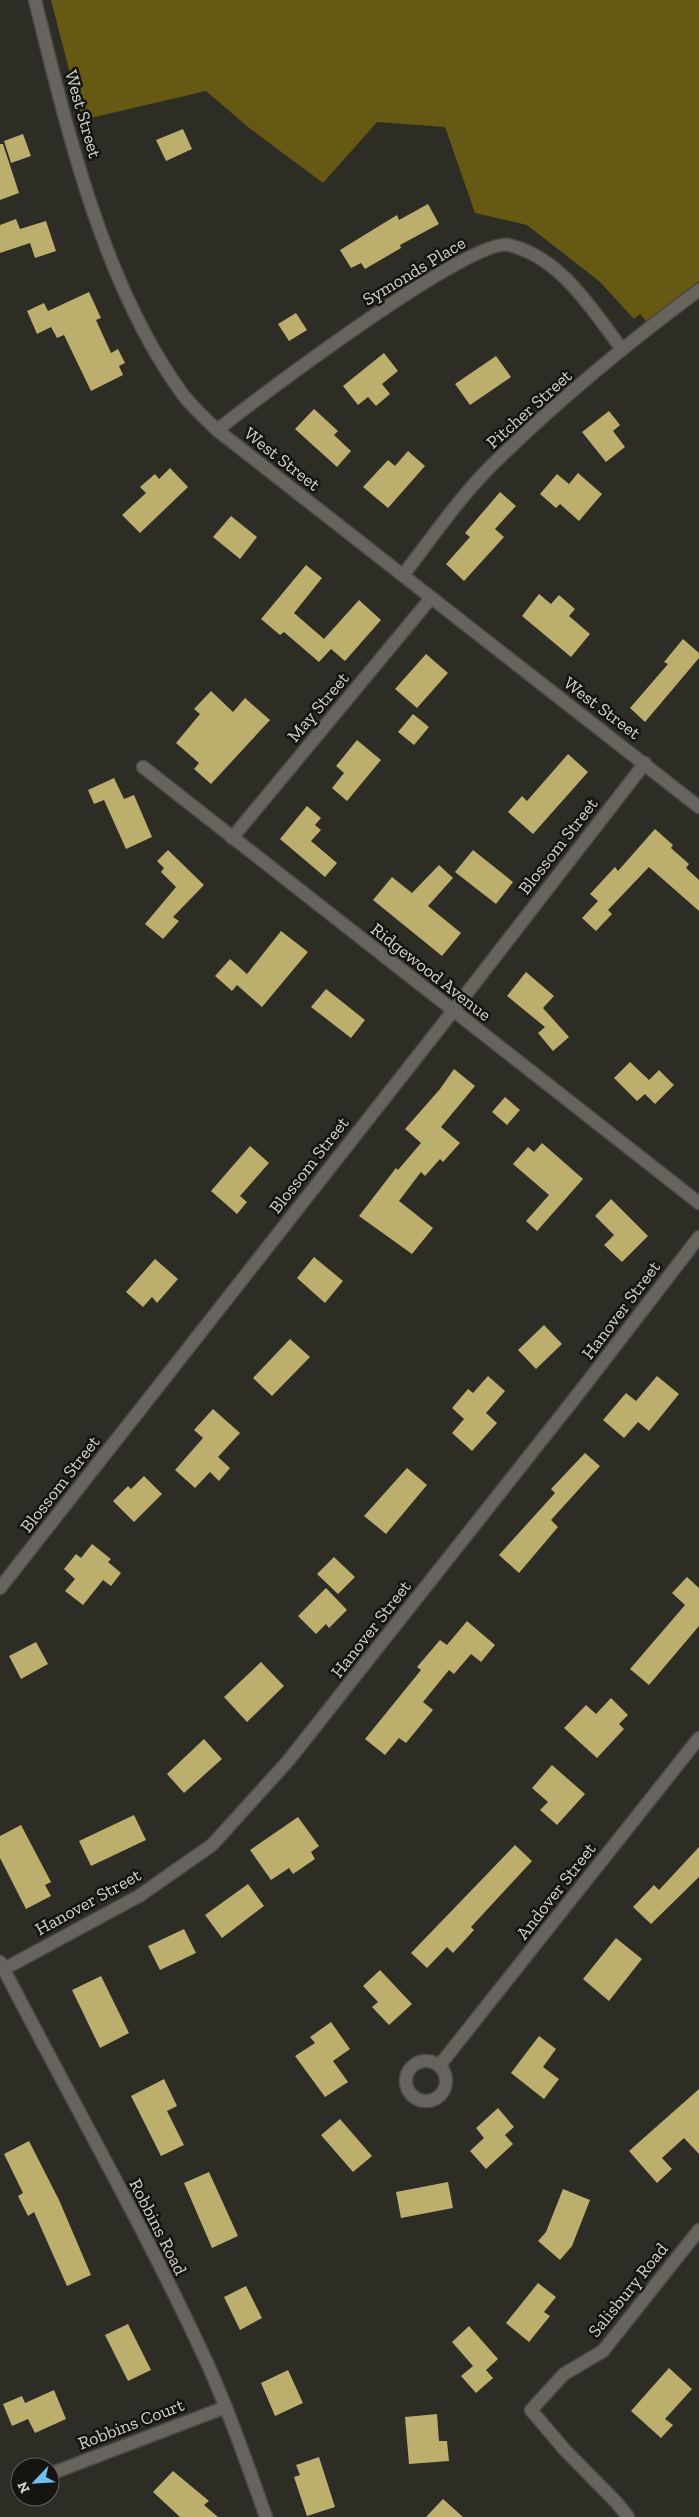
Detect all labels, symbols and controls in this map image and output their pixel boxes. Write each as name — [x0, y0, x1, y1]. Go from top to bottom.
street label: West Street — [60, 67, 106, 161]
street label: Symonds Place — [359, 232, 469, 310]
street label: Pitcher Street — [482, 365, 577, 453]
street label: West Street — [240, 422, 325, 496]
street label: May Street — [282, 667, 354, 746]
street label: West Street — [559, 672, 645, 744]
street label: Blossom Street — [513, 793, 603, 899]
street label: Ridgewood Avenue — [366, 918, 496, 1026]
street label: Blossom Street — [264, 1112, 354, 1218]
street label: Hanover Street — [577, 1256, 665, 1364]
street label: Blossom Street — [15, 1431, 105, 1537]
street label: Hanover Street — [326, 1576, 416, 1682]
street label: Andover Street — [511, 1838, 601, 1944]
street label: Hanover Street — [31, 1864, 145, 1940]
street label: Robbins Road — [124, 2175, 192, 2279]
street label: Salisbury Road — [583, 2238, 673, 2342]
street label: Robbins Court — [75, 2394, 187, 2454]
north arrow — [10, 2457, 60, 2507]
text: N — [14, 2479, 34, 2496]

